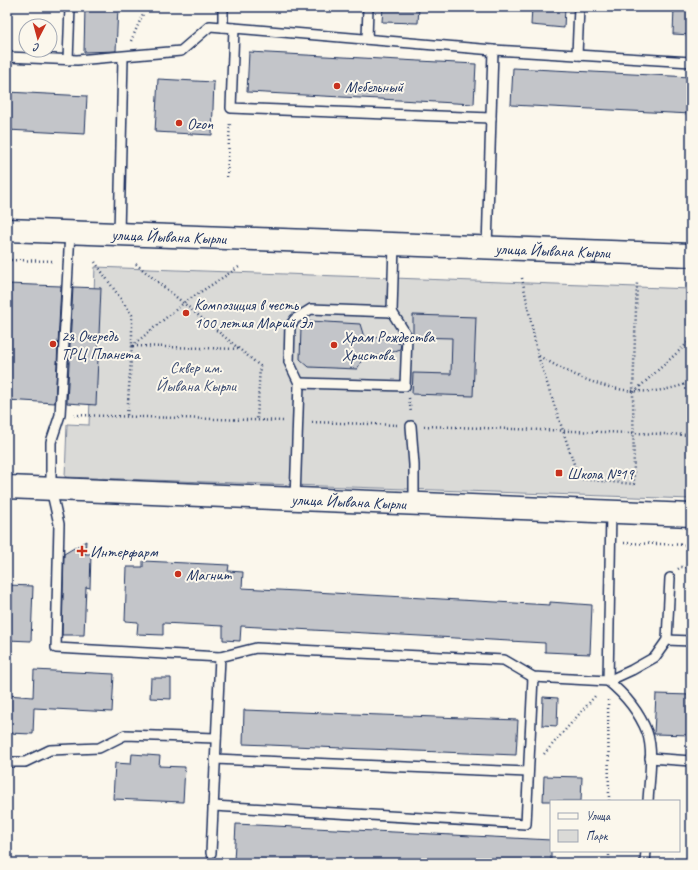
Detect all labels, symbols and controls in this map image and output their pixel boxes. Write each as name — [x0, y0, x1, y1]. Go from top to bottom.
north arrow — [18, 18, 58, 58]
text: С — [32, 41, 40, 55]
place label: Мебельный — [345, 77, 405, 97]
marker: Мебельный — [332, 81, 342, 91]
place label: Ozon — [187, 114, 214, 134]
marker: Ozon — [174, 118, 184, 128]
street label: улица Йывана Кырли — [110, 225, 228, 249]
street label: улица Йывана Кырли — [494, 239, 611, 263]
place label: Композиция в честь 100 летия Марий Эл — [194, 295, 314, 333]
marker: Композиция в честь 100 летия Марий Эл — [181, 308, 191, 318]
place label: 2я Очередь ТРЦ Планета — [61, 326, 141, 364]
place label: Храм Рождества Христова — [342, 327, 435, 365]
marker: 2я Очередь ТРЦ Планета — [48, 339, 58, 349]
marker: Храм Рождества Христова — [329, 340, 339, 350]
park label: Сквер им. Йывана Кырли — [156, 358, 237, 396]
place label: Школа №19 — [567, 464, 636, 484]
marker: Школа №19 — [554, 468, 564, 478]
street label: улица Йывана Кырли — [290, 490, 407, 514]
place label: Интерфарм — [90, 542, 159, 562]
marker: Интерфарм — [77, 546, 87, 556]
place label: Магнит — [186, 565, 233, 585]
marker: Магнит — [173, 569, 183, 579]
legend — [550, 800, 680, 852]
text: Улица — [586, 808, 611, 824]
text: Парк — [586, 828, 609, 844]

